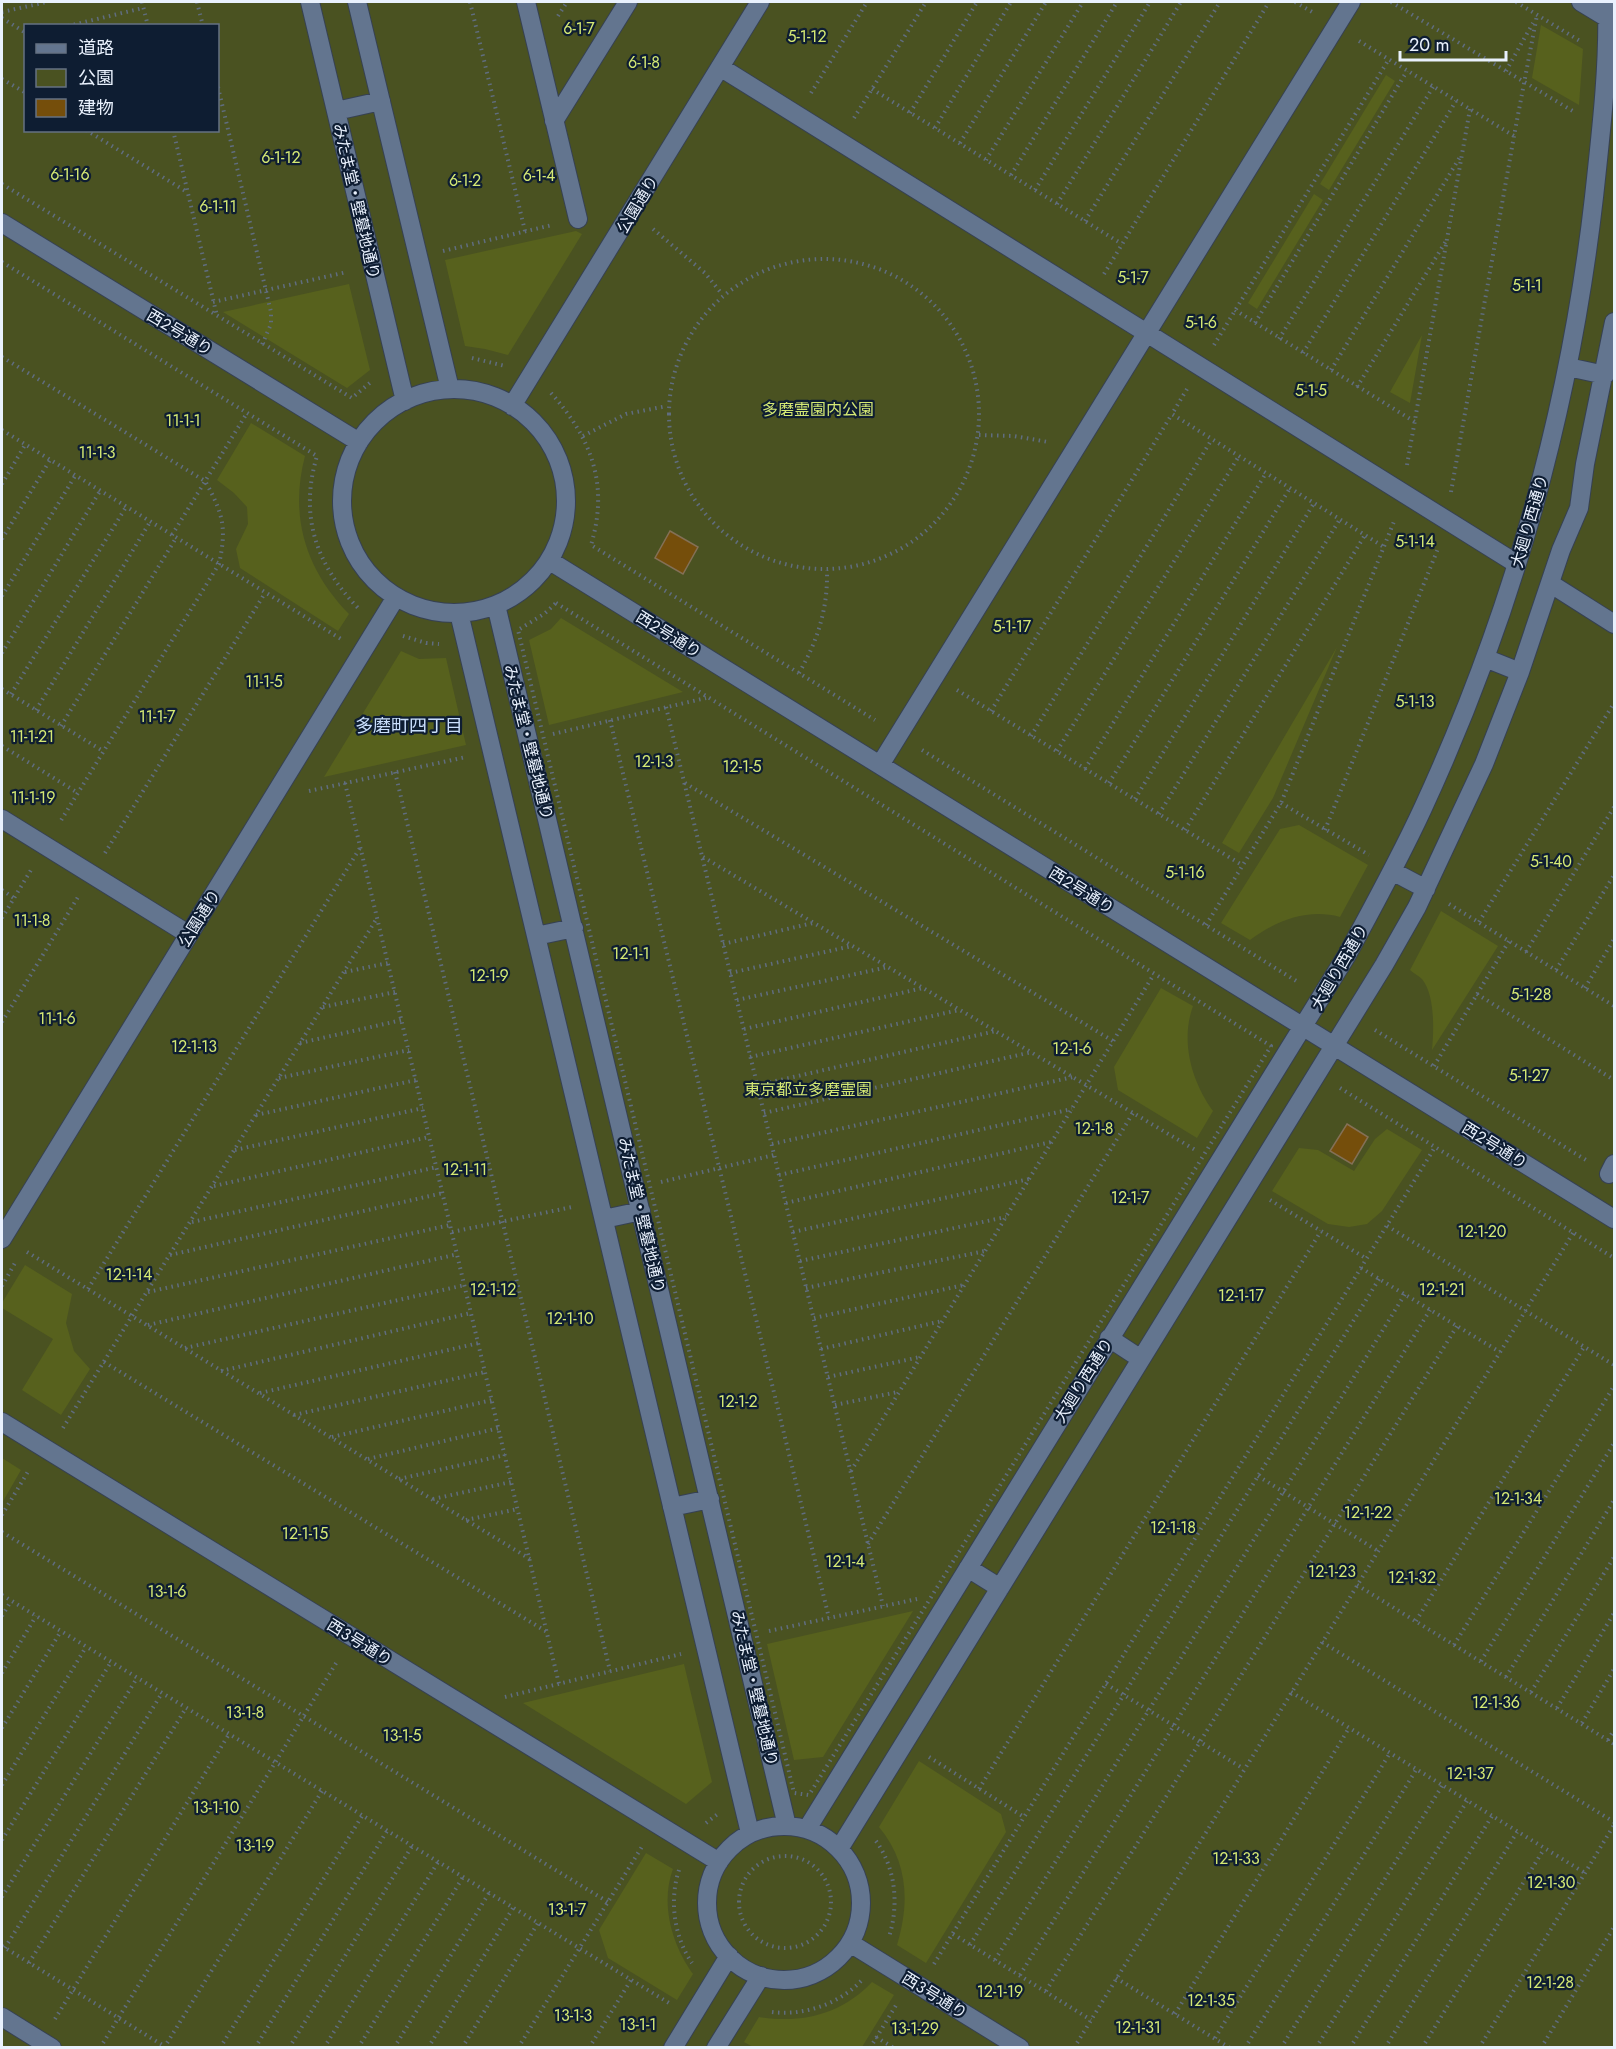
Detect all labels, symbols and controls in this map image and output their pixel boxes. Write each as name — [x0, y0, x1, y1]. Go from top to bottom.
park label: 6-1-7 — [563, 17, 595, 40]
legend — [24, 24, 219, 132]
scale bar — [1400, 24, 1506, 62]
park label: 5-1-12 — [787, 25, 827, 48]
text: 20 m — [1409, 32, 1449, 58]
text: 道路 — [78, 35, 114, 61]
park label: 6-1-8 — [628, 51, 660, 74]
text: 公園 — [78, 65, 114, 91]
text: 建物 — [78, 95, 114, 121]
street label: みたま堂・壁墓地通り — [327, 121, 386, 281]
park label: 6-1-12 — [261, 146, 301, 169]
park label: 6-1-16 — [50, 163, 90, 186]
park label: 6-1-4 — [523, 164, 555, 187]
park label: 6-1-2 — [449, 169, 481, 192]
street label: 公園通り — [611, 171, 664, 238]
park label: 6-1-11 — [199, 195, 237, 218]
park label: 5-1-7 — [1117, 266, 1149, 289]
park label: 5-1-1 — [1512, 274, 1542, 297]
street label: 西２号通り — [142, 304, 217, 361]
park label: 5-1-6 — [1185, 311, 1217, 334]
park label: 5-1-5 — [1295, 379, 1327, 402]
park label: 多磨霊園内公園 — [762, 398, 874, 421]
park label: 11-1-1 — [165, 409, 201, 432]
park label: 11-1-3 — [78, 441, 116, 464]
street label: 大廻り西通り — [1505, 472, 1554, 570]
park label: 5-1-14 — [1395, 530, 1435, 553]
street label: 西２号通り — [632, 605, 706, 664]
park label: 5-1-17 — [993, 615, 1032, 638]
street label: みたま堂・壁墓地通り — [498, 662, 559, 822]
park label: 11-1-5 — [245, 670, 283, 693]
park label: 5-1-13 — [1396, 690, 1435, 713]
park label: 11-1-7 — [139, 705, 176, 728]
district label: 多磨町四丁目 — [355, 713, 463, 739]
park label: 11-1-21 — [10, 725, 54, 748]
park label: 12-1-3 — [635, 750, 674, 773]
park label: 12-1-5 — [722, 755, 762, 778]
park label: 11-1-19 — [11, 786, 55, 809]
park label: 5-1-40 — [1530, 850, 1572, 873]
street label: 西２号通り — [1045, 861, 1119, 920]
park label: 5-1-16 — [1165, 861, 1205, 884]
street label: 公園通り — [173, 885, 226, 952]
park label: 11-1-8 — [13, 909, 51, 932]
street label: 大廻り西通り — [1305, 920, 1373, 1015]
park label: 12-1-1 — [612, 942, 650, 965]
park label: 12-1-9 — [469, 964, 509, 987]
park label: 5-1-28 — [1511, 983, 1551, 1006]
park label: 11-1-6 — [38, 1007, 76, 1030]
park label: 12-1-13 — [171, 1035, 217, 1058]
park label: 12-1-6 — [1052, 1037, 1092, 1060]
park label: 5-1-27 — [1509, 1064, 1550, 1087]
park label: 東京都立多磨霊園 — [744, 1078, 872, 1101]
street label: 西２号通り — [1458, 1116, 1532, 1175]
park label: 12-1-8 — [1075, 1117, 1113, 1140]
street label: みたま堂・壁墓地通り — [612, 1135, 671, 1295]
park label: 12-1-11 — [443, 1158, 487, 1181]
park label: 12-1-7 — [1111, 1186, 1150, 1209]
park label: 12-1-20 — [1458, 1220, 1506, 1243]
park label: 12-1-14 — [106, 1263, 152, 1286]
park label: 12-1-12 — [470, 1278, 516, 1301]
park label: 12-1-21 — [1419, 1278, 1465, 1301]
park label: 12-1-17 — [1218, 1284, 1265, 1307]
park label: 12-1-10 — [546, 1307, 594, 1330]
street label: 大廻り西通り — [1048, 1333, 1119, 1427]
park label: 12-1-2 — [718, 1390, 758, 1413]
park label: 12-1-34 — [1494, 1487, 1542, 1510]
park label: 12-1-22 — [1344, 1501, 1392, 1524]
park label: 12-1-18 — [1150, 1516, 1196, 1539]
park label: 12-1-15 — [282, 1522, 328, 1545]
park label: 12-1-4 — [825, 1550, 865, 1573]
park label: 12-1-23 — [1308, 1560, 1356, 1583]
park label: 12-1-32 — [1388, 1566, 1436, 1589]
park label: 13-1-6 — [147, 1580, 187, 1603]
street label: みたま堂・壁墓地通り — [725, 1608, 784, 1768]
street label: 西３号通り — [323, 1613, 397, 1672]
park label: 12-1-36 — [1472, 1691, 1520, 1714]
park label: 13-1-8 — [226, 1701, 264, 1724]
park label: 13-1-5 — [383, 1724, 421, 1747]
park label: 12-1-37 — [1446, 1762, 1494, 1785]
park label: 13-1-10 — [193, 1796, 239, 1819]
park label: 13-1-9 — [235, 1834, 275, 1857]
park label: 12-1-33 — [1212, 1847, 1260, 1870]
park label: 12-1-30 — [1527, 1871, 1575, 1894]
park label: 13-1-7 — [548, 1898, 587, 1921]
street label: 西３号通り — [898, 1966, 972, 2025]
park label: 12-1-28 — [1526, 1971, 1574, 1994]
park label: 12-1-19 — [977, 1980, 1023, 2003]
park label: 12-1-35 — [1187, 1989, 1235, 2012]
park label: 13-1-3 — [554, 2004, 593, 2027]
park label: 13-1-1 — [619, 2013, 657, 2036]
park label: 12-1-31 — [1115, 2016, 1161, 2039]
park label: 13-1-29 — [891, 2017, 939, 2040]

